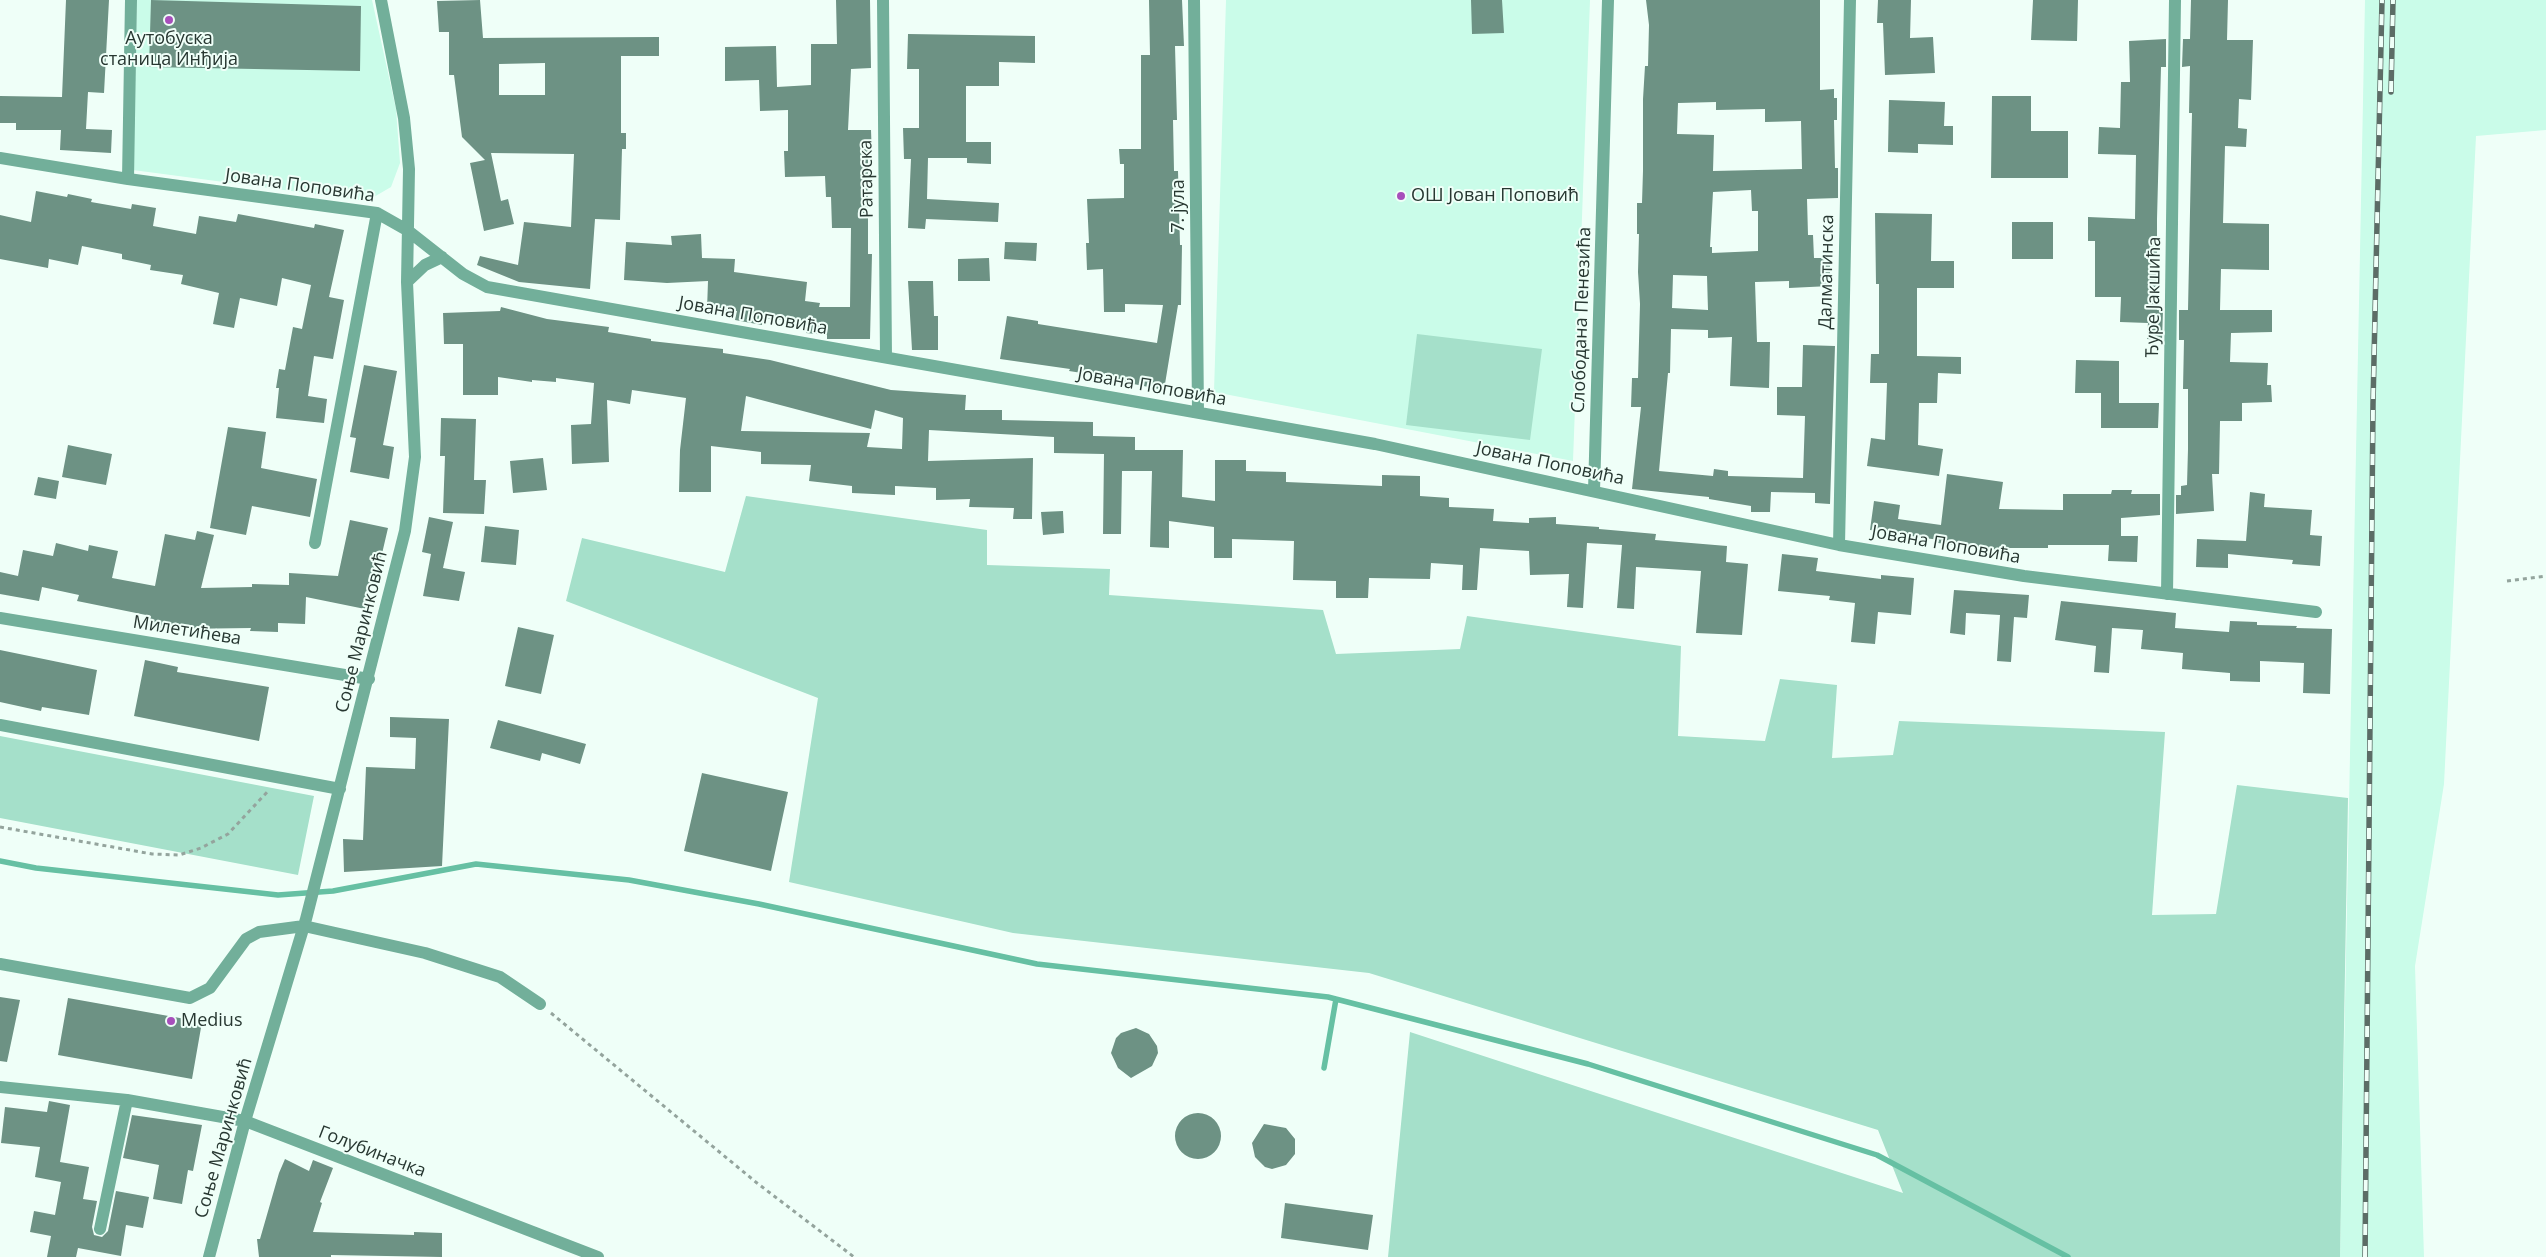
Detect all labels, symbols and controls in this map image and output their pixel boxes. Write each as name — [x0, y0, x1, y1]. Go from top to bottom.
marker: Аутобуска станица Инђија — [163, 14, 175, 26]
place label: Аутобуска станица Инђија — [100, 28, 238, 70]
street label: Ратарска — [856, 140, 878, 218]
street label: Јована Поповића — [224, 165, 376, 207]
street label: 7. јула — [1168, 179, 1190, 233]
place label: ОШ Јован Поповић — [1411, 185, 1579, 207]
marker: ОШ Јован Поповић — [1395, 190, 1407, 202]
street label: Далматинска — [1815, 214, 1839, 330]
street label: Слободана Пенезића — [1568, 227, 1596, 413]
street label: Ђуре Јакшића — [2142, 236, 2166, 358]
street label: Јована Поповића — [677, 292, 829, 340]
street label: Јована Поповића — [1076, 363, 1228, 411]
street label: Јована Поповића — [1474, 438, 1626, 490]
street label: Јована Поповића — [1870, 521, 2022, 569]
street label: Соње Маринковић — [331, 549, 393, 715]
street label: Милетићева — [131, 612, 243, 650]
place label: Medius — [181, 1010, 242, 1032]
marker: Medius — [165, 1015, 177, 1027]
street label: Соње Маринковић — [191, 1055, 257, 1221]
street label: Голубиначка — [315, 1122, 429, 1182]

